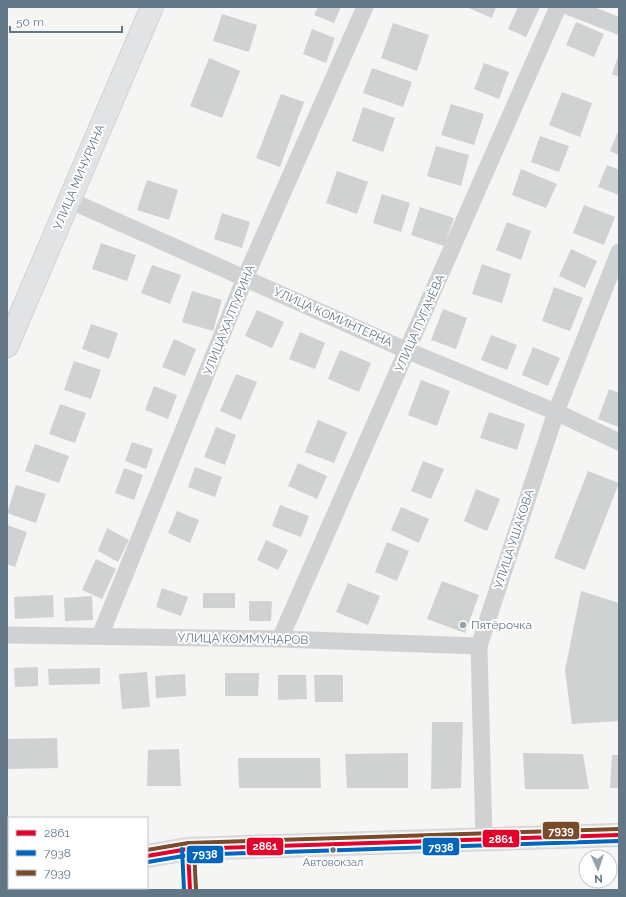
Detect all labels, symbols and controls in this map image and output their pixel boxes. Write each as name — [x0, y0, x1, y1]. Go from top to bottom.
scale bar — [10, 8, 122, 34]
text: 50 m — [16, 15, 44, 29]
street label: УЛИЦА МИЧУРИНА — [50, 122, 108, 232]
street label: УЛИЦА ХАЛТУРИНА — [200, 263, 258, 377]
street label: УЛИЦА ПУГАЧЁВА — [392, 272, 448, 374]
street label: УЛИЦА КОМИНТЕРНА — [271, 284, 395, 350]
street label: УЛИЦА УШАКОВА — [491, 487, 537, 591]
place label: Пятёрочка — [471, 618, 532, 632]
marker: Пятёрочка — [458, 620, 468, 630]
street label: УЛИЦА КОММУНАРОВ — [177, 631, 309, 647]
legend — [8, 817, 148, 889]
line badge: 7939 — [542, 821, 580, 840]
text: 7939 — [548, 825, 574, 838]
text: 2861 — [44, 826, 70, 840]
line badge: 2861 — [482, 829, 520, 848]
text: 2861 — [489, 833, 514, 846]
line badge: 2861 — [246, 837, 284, 856]
line badge: 7938 — [422, 837, 460, 856]
text: 2861 — [253, 840, 278, 853]
text: 7938 — [428, 841, 454, 854]
line badge: 7938 — [186, 845, 224, 864]
marker: Автовокзал — [328, 845, 338, 855]
text: 7938 — [44, 846, 71, 860]
text: 7938 — [192, 848, 218, 861]
north arrow — [578, 849, 618, 889]
place label: Автовокзал — [303, 856, 363, 869]
text: 7939 — [44, 866, 71, 880]
text: N — [594, 872, 603, 885]

